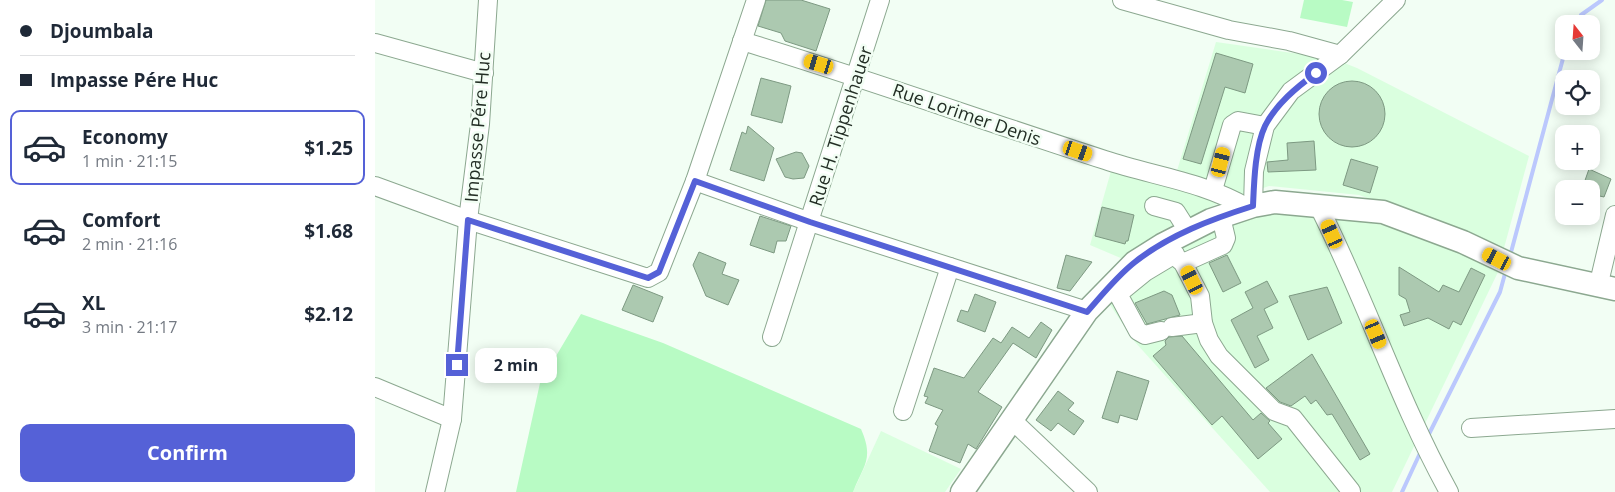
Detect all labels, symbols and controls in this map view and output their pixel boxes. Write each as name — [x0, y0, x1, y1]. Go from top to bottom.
north arrow — [1555, 15, 1600, 60]
map controls — [1555, 15, 1600, 225]
text: Djoumbala — [50, 18, 154, 44]
street label: Rue H. Tippenhauer — [803, 42, 877, 209]
street label: Impasse Pére Huc — [458, 51, 496, 203]
car — [802, 52, 835, 76]
route start — [1305, 62, 1327, 84]
text: Impasse Pére Huc — [50, 67, 218, 93]
button: locate — [1555, 70, 1600, 115]
street label: Rue Lorimer Denis — [890, 77, 1044, 151]
text: Economy — [82, 124, 168, 150]
icon: car — [22, 125, 67, 170]
button: + — [1555, 125, 1600, 170]
text: $1.25 — [304, 135, 353, 161]
car — [1061, 139, 1094, 163]
car — [1210, 146, 1231, 178]
text: 1 min · 21:15 — [82, 150, 177, 172]
button: − — [1555, 180, 1600, 225]
text: Comfort — [82, 207, 161, 233]
icon: car — [22, 208, 67, 253]
car — [1319, 217, 1344, 251]
text: $1.68 — [304, 218, 353, 244]
text: 2 min · 21:16 — [82, 233, 177, 255]
car — [1480, 246, 1513, 272]
car — [1178, 263, 1205, 297]
text: XL — [82, 290, 105, 316]
icon: car — [22, 291, 67, 336]
text: $2.12 — [304, 301, 353, 327]
text: 3 min · 21:17 — [82, 316, 177, 338]
car — [1363, 317, 1388, 351]
callout: 2 min — [475, 348, 557, 382]
route end — [446, 354, 468, 376]
text: 2 min — [494, 354, 538, 376]
button: Confirm — [20, 424, 355, 482]

